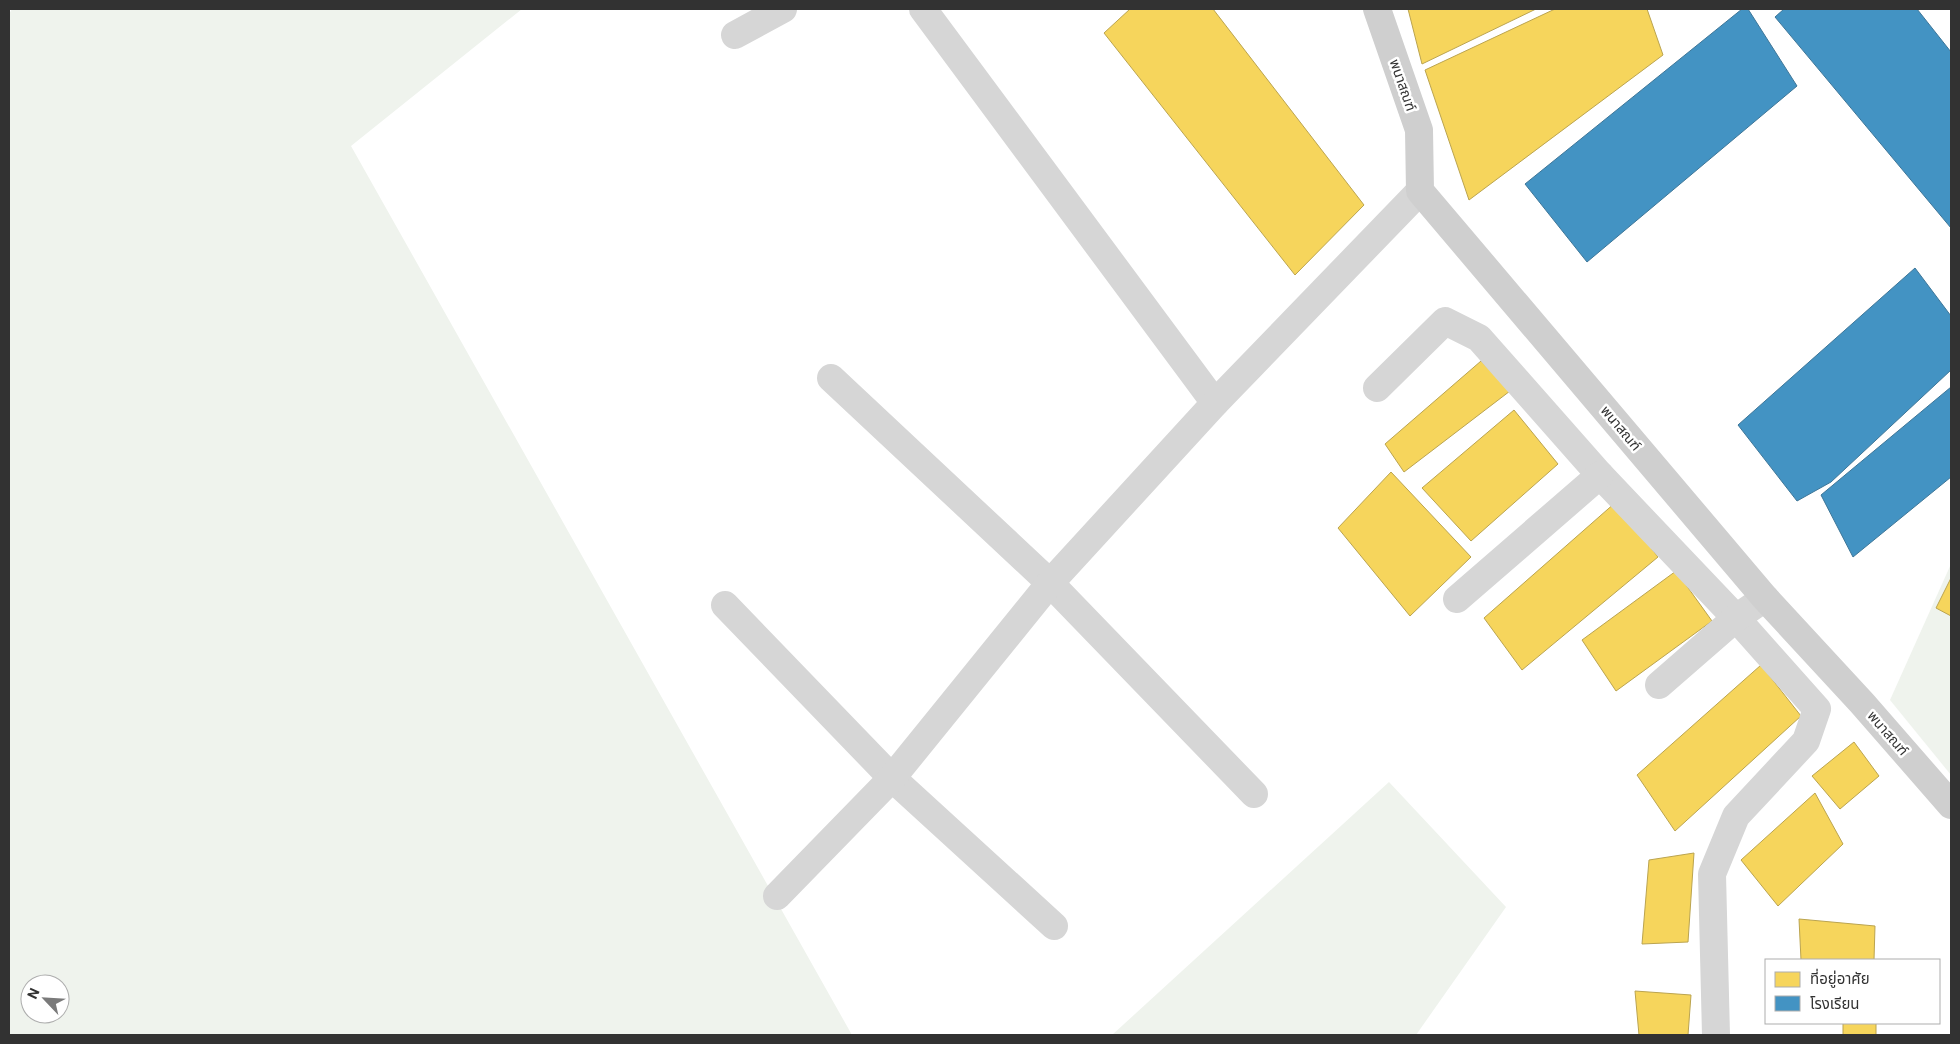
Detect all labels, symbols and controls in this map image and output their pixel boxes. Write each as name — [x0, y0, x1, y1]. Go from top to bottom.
street label: พนาสณฑ์ — [1387, 57, 1419, 113]
street label: พนาสณฑ์ — [1598, 402, 1644, 454]
street label: พนาสณฑ์ — [1864, 708, 1912, 758]
legend — [1765, 959, 1940, 1024]
text: ที่อยู่อาศัย — [1810, 968, 1870, 988]
north arrow — [20, 974, 70, 1024]
text: N — [24, 986, 43, 1001]
text: โรงเรียน — [1810, 995, 1860, 1013]

